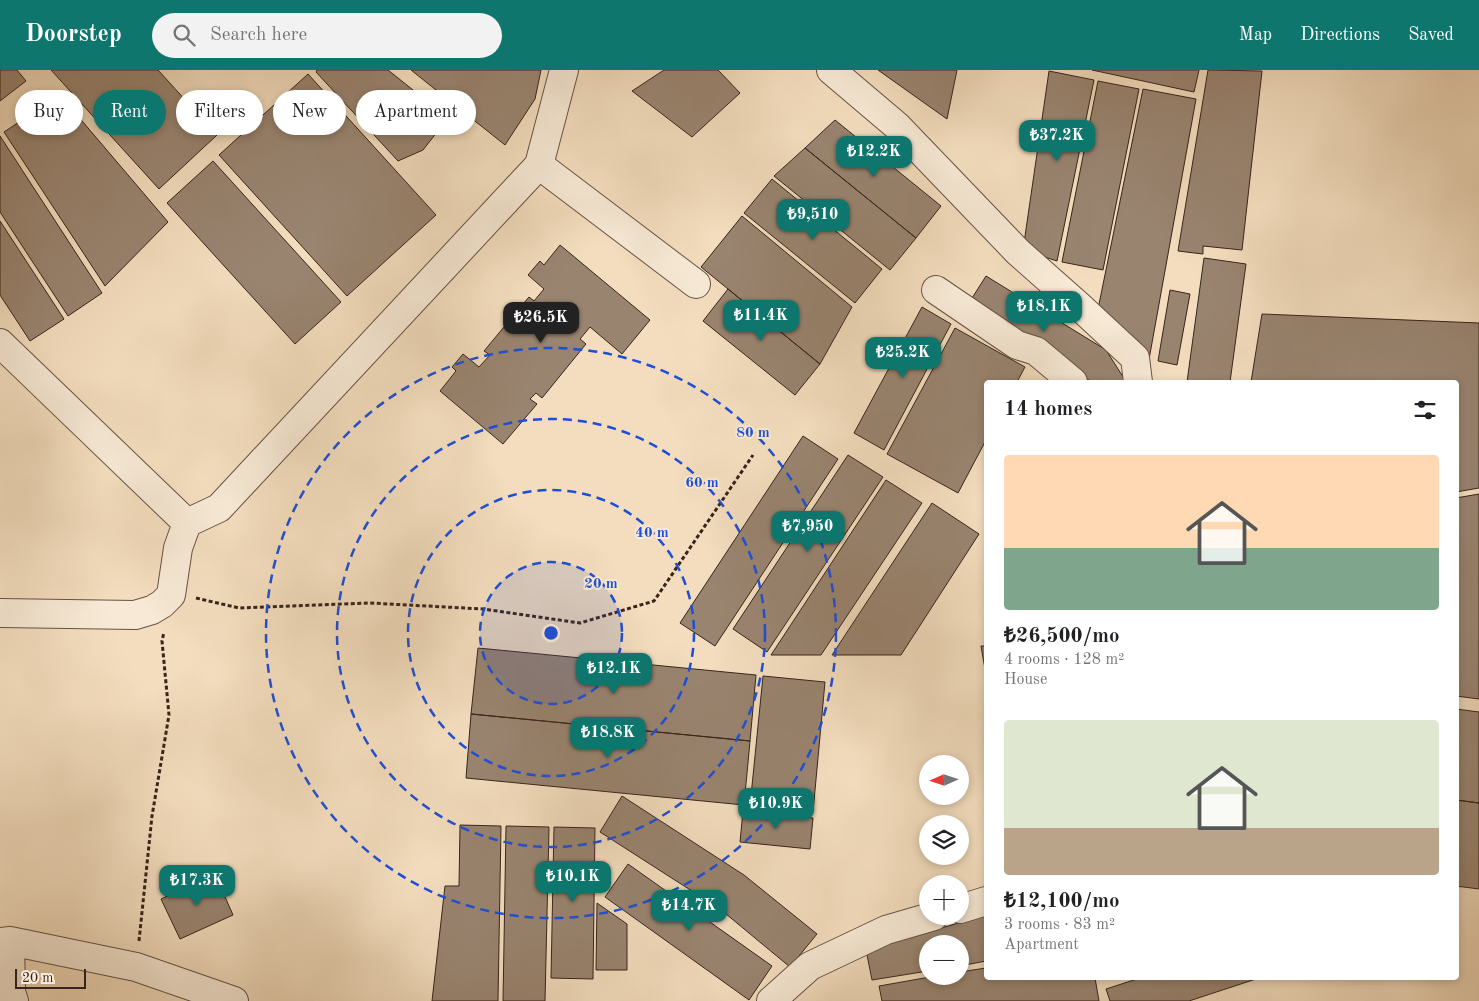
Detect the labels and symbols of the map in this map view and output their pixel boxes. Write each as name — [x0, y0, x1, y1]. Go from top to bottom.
pin: ₺37.2K — [1016, 119, 1098, 162]
pin: ₺12.2K — [833, 136, 915, 178]
pin: ₺9,510 — [772, 198, 854, 241]
pin: ₺18.1K — [1003, 290, 1085, 333]
pin: ₺11.4K — [720, 300, 802, 342]
pin: ₺26.5K — [500, 302, 582, 344]
pin: ₺25.2K — [862, 336, 944, 379]
text: 80 m — [736, 426, 770, 441]
text: 60 m — [685, 476, 719, 491]
pin: ₺7,950 — [767, 510, 849, 553]
text: 40 m — [635, 526, 669, 541]
text: 20 m — [584, 577, 618, 592]
centre of rings — [542, 624, 560, 642]
pin: ₺12.1K — [573, 652, 655, 695]
pin: ₺18.8K — [567, 716, 649, 759]
north arrow — [919, 755, 969, 805]
pin: ₺10.9K — [735, 788, 817, 830]
pin: ₺10.1K — [532, 860, 614, 903]
pin: ₺17.3K — [156, 864, 238, 907]
pin: ₺14.7K — [648, 890, 730, 932]
scale bar — [15, 966, 86, 989]

